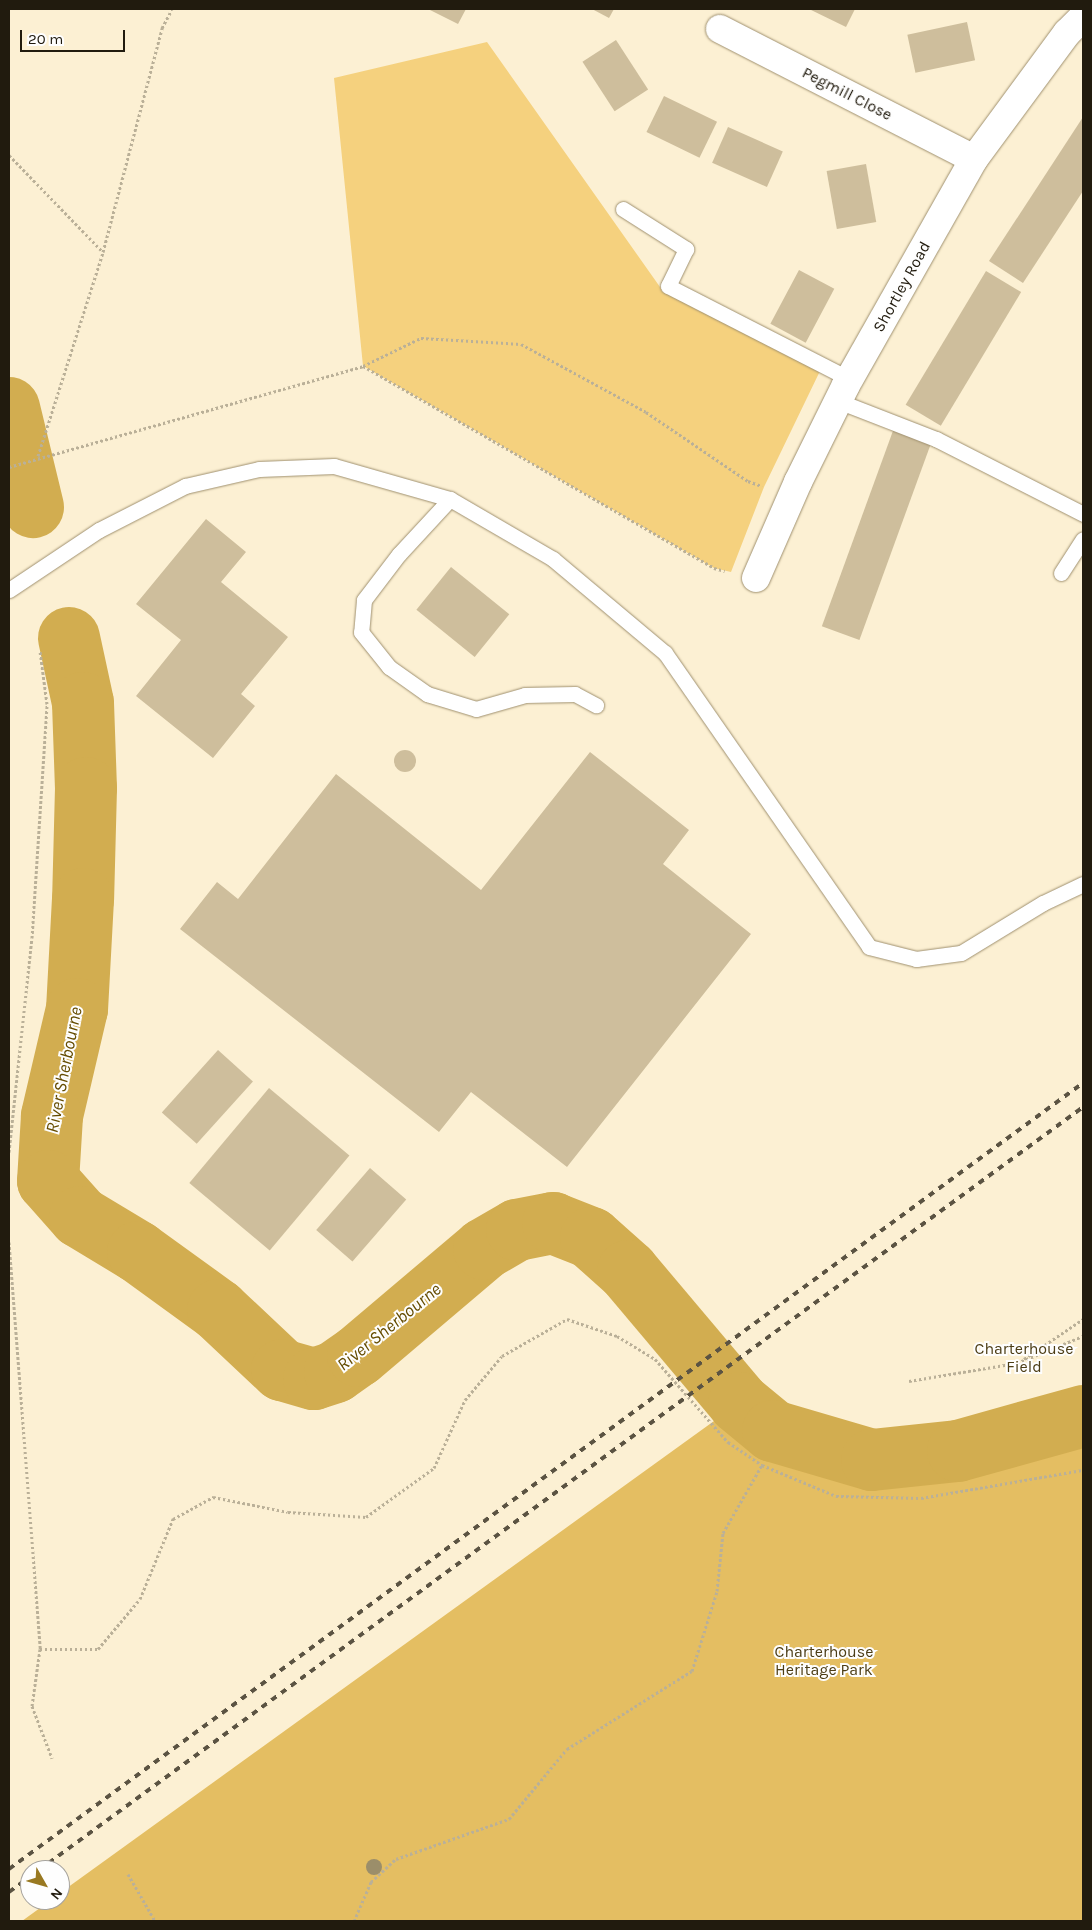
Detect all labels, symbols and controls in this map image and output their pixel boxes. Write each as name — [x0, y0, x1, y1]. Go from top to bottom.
scale bar — [22, 20, 128, 52]
text: 20 m — [28, 30, 63, 48]
street label: Pegmill Close — [799, 63, 895, 125]
street label: Shortley Road — [869, 238, 935, 336]
water label: River Sherbourne — [41, 1005, 87, 1135]
water label: River Sherbourne — [333, 1278, 445, 1376]
park label: Charterhouse Field — [975, 1339, 1073, 1377]
park label: Charterhouse Heritage Park — [775, 1642, 873, 1680]
north arrow — [20, 1860, 70, 1910]
text: N — [47, 1885, 66, 1903]

